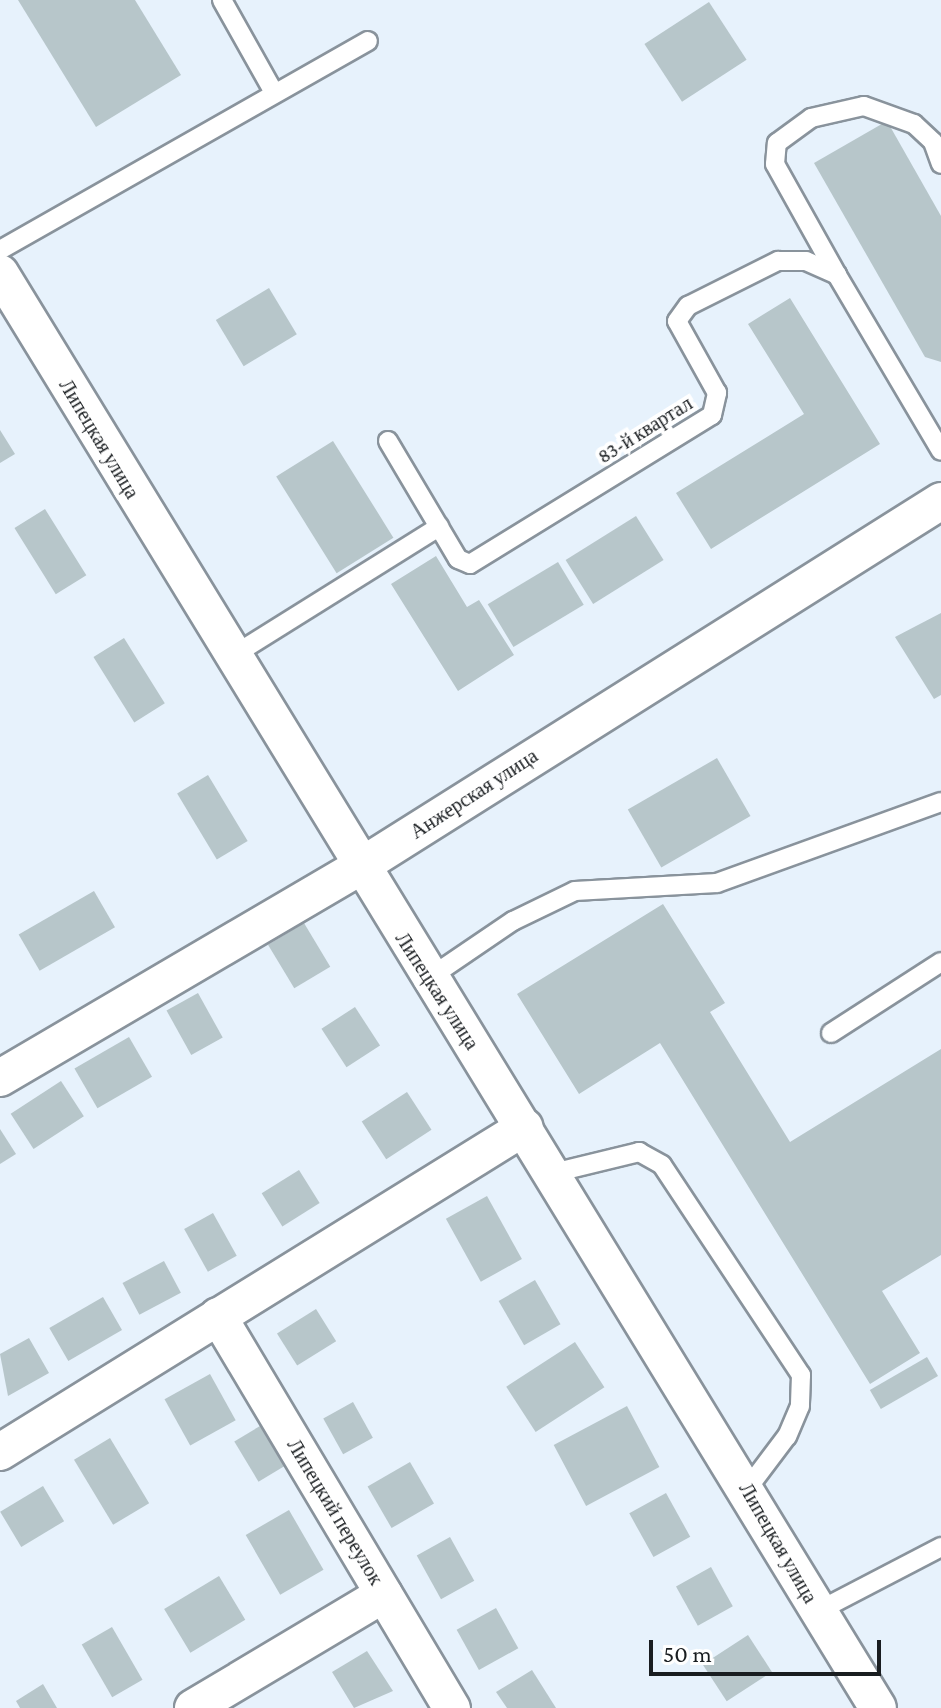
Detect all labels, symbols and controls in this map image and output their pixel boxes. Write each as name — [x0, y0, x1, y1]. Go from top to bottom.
street label: Липецкая улица — [54, 375, 144, 503]
street label: 83-й квартал — [593, 391, 697, 469]
street label: Анжерская улица — [406, 744, 542, 844]
street label: Липецкая улица — [390, 928, 484, 1054]
street label: Липецкий переулок — [282, 1435, 388, 1589]
street label: Липецкая улица — [734, 1478, 822, 1608]
scale bar — [653, 1624, 885, 1674]
text: 50 m — [663, 1640, 712, 1667]

